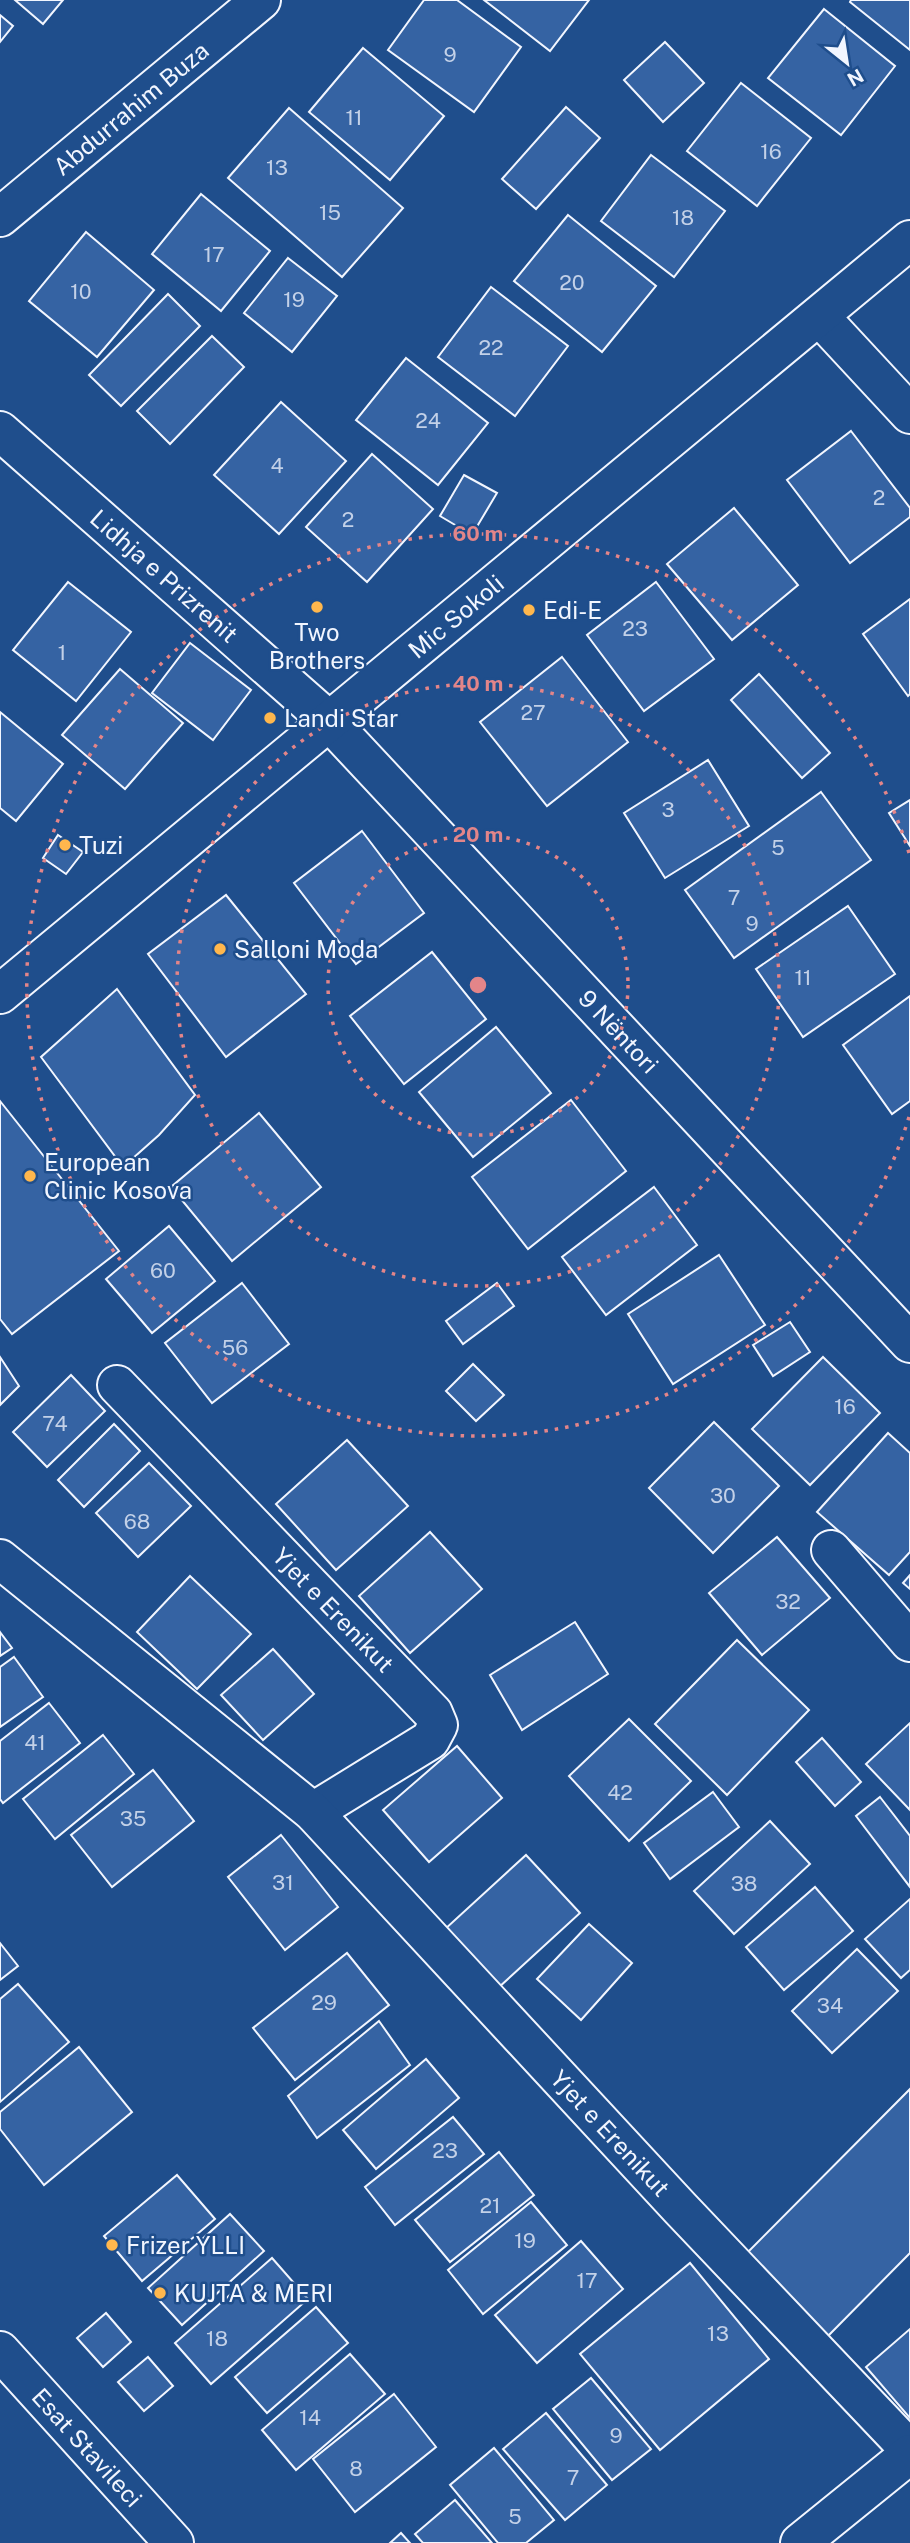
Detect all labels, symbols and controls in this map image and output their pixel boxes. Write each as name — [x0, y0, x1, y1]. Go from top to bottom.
north arrow — [812, 28, 882, 98]
street label: Abdurrahim Buza — [48, 36, 214, 181]
house number: 9 — [443, 42, 457, 67]
text: N — [844, 64, 867, 91]
house number: 11 — [345, 105, 363, 130]
house number: 16 — [760, 139, 782, 164]
house number: 13 — [266, 155, 288, 180]
house number: 15 — [319, 200, 341, 225]
house number: 18 — [672, 205, 694, 230]
house number: 17 — [203, 242, 225, 267]
house number: 20 — [559, 270, 585, 295]
house number: 10 — [70, 279, 92, 304]
house number: 19 — [283, 287, 305, 312]
house number: 22 — [478, 335, 504, 360]
house number: 24 — [415, 408, 441, 433]
house number: 4 — [270, 453, 284, 478]
house number: 2 — [873, 485, 885, 510]
street label: Lidhja e Prizrenit — [85, 504, 244, 648]
house number: 2 — [342, 507, 354, 532]
text: 60 m — [453, 521, 503, 546]
street label: Mic Sokoli — [403, 569, 509, 664]
place label: Edi-E — [543, 596, 602, 624]
marker: Two Brothers — [309, 599, 325, 615]
marker: Edi-E — [521, 602, 537, 618]
house number: 23 — [622, 616, 648, 641]
place label: Two Brothers — [269, 618, 365, 674]
house number: 1 — [58, 640, 66, 665]
text: 40 m — [453, 671, 503, 696]
house number: 27 — [520, 700, 546, 725]
place label: Landi Star — [284, 704, 398, 732]
marker: Landi Star — [262, 710, 278, 726]
house number: 3 — [661, 797, 675, 822]
text: 20 m — [453, 822, 503, 847]
place label: Tuzi — [79, 831, 123, 859]
house number: 5 — [771, 835, 785, 860]
marker: Tuzi — [57, 837, 73, 853]
house number: 7 — [728, 885, 740, 910]
house number: 9 — [745, 911, 759, 936]
place label: Salloni Moda — [234, 935, 378, 963]
marker: Salloni Moda — [212, 941, 228, 957]
house number: 11 — [794, 965, 812, 990]
centre of rings — [466, 973, 490, 997]
street label: 9 Nëntori — [573, 984, 664, 1079]
place label: European Clinic Kosova — [44, 1148, 192, 1204]
marker: European Clinic Kosova — [22, 1168, 38, 1184]
house number: 60 — [150, 1258, 176, 1283]
house number: 56 — [222, 1335, 248, 1360]
house number: 16 — [834, 1394, 856, 1419]
house number: 74 — [42, 1411, 68, 1436]
house number: 30 — [710, 1483, 736, 1508]
house number: 68 — [124, 1509, 150, 1534]
street label: Yjet e Erenikut — [267, 1542, 400, 1678]
house number: 32 — [775, 1589, 801, 1614]
house number: 41 — [24, 1730, 46, 1755]
house number: 42 — [607, 1780, 633, 1805]
house number: 35 — [120, 1806, 146, 1831]
house number: 31 — [272, 1870, 294, 1895]
house number: 38 — [731, 1871, 757, 1896]
house number: 29 — [311, 1990, 337, 2015]
house number: 34 — [817, 1993, 843, 2018]
street label: Yjet e Erenikut — [545, 2064, 676, 2202]
house number: 23 — [432, 2138, 458, 2163]
house number: 21 — [479, 2193, 501, 2218]
house number: 19 — [514, 2228, 536, 2253]
place label: Frizer YLLI — [126, 2231, 245, 2259]
marker: Frizer YLLI — [104, 2237, 120, 2253]
house number: 17 — [576, 2268, 598, 2293]
place label: KUJTA & MERI — [174, 2279, 333, 2307]
marker: KUJTA & MERI — [152, 2285, 168, 2301]
house number: 13 — [707, 2321, 729, 2346]
house number: 18 — [206, 2326, 228, 2351]
street label: Esat Stavileci — [27, 2382, 148, 2512]
house number: 14 — [299, 2405, 321, 2430]
house number: 9 — [609, 2423, 623, 2448]
house number: 8 — [349, 2456, 363, 2481]
house number: 7 — [567, 2465, 579, 2490]
house number: 5 — [508, 2504, 522, 2529]

